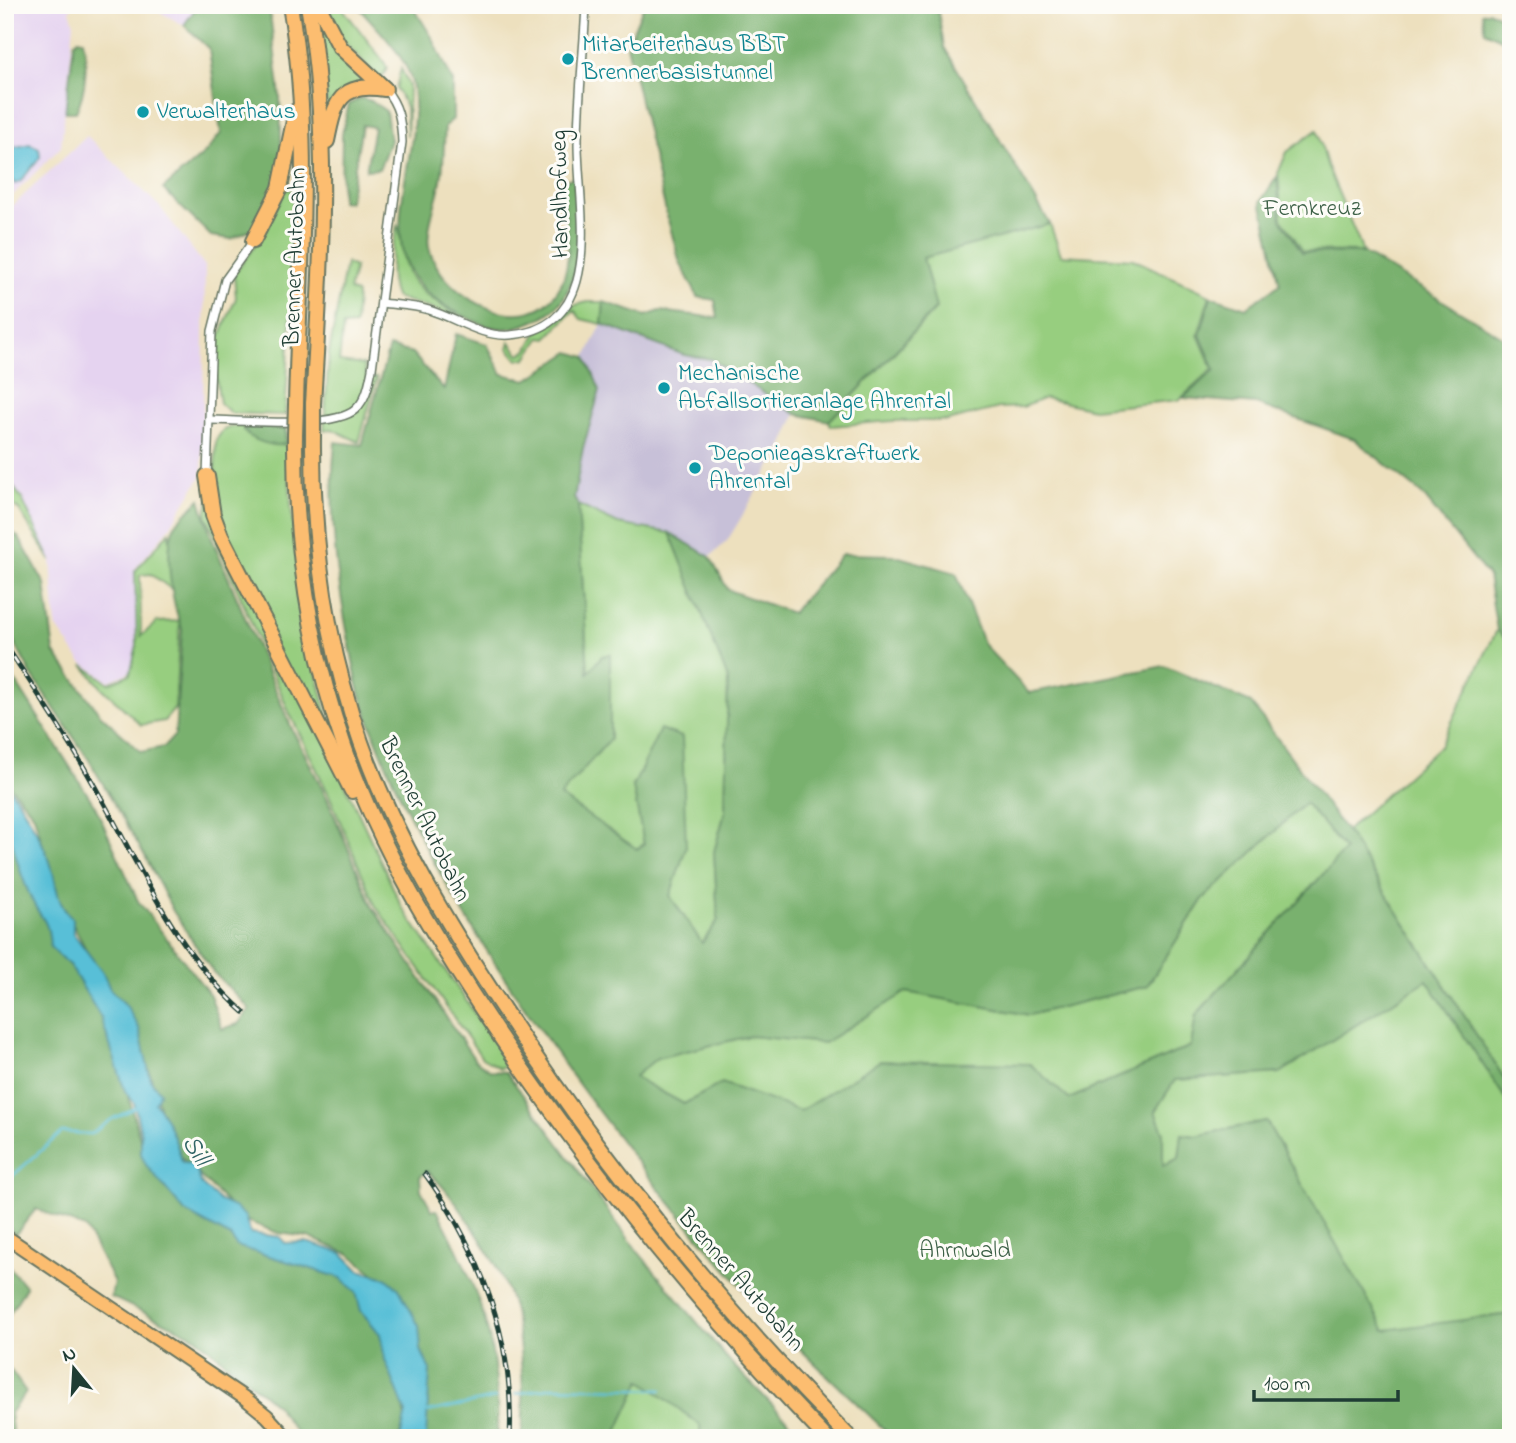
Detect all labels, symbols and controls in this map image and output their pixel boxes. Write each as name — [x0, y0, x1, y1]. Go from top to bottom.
place label: Mitarbeiterhaus BBT Brennerbasistunnel — [581, 28, 786, 91]
marker: Mitarbeiterhaus BBT Brennerbasistunnel — [560, 51, 576, 67]
place label: Verwalterhaus — [156, 95, 296, 130]
marker: Verwalterhaus — [135, 104, 151, 120]
street label: Handlhofweg — [542, 129, 580, 259]
street label: Brenner Autobahn — [275, 167, 317, 348]
park label: Fernkreuz — [1262, 192, 1362, 227]
place label: Mechanische Abfallsortieranlage Ahrental — [678, 357, 951, 420]
marker: Mechanische Abfallsortieranlage Ahrental — [656, 380, 672, 396]
place label: Deponiegaskraftwerk Ahrental — [708, 437, 920, 500]
marker: Deponiegaskraftwerk Ahrental — [687, 460, 703, 476]
street label: Brenner Autobahn — [369, 731, 479, 908]
water label: Sill — [171, 1128, 220, 1176]
street label: Brenner Autobahn — [667, 1201, 812, 1360]
park label: Ahrnwald — [919, 1234, 1011, 1269]
north arrow — [38, 1334, 108, 1404]
text: N — [59, 1340, 80, 1370]
scale bar — [1254, 1359, 1397, 1403]
text: 100 m — [1264, 1370, 1310, 1400]

